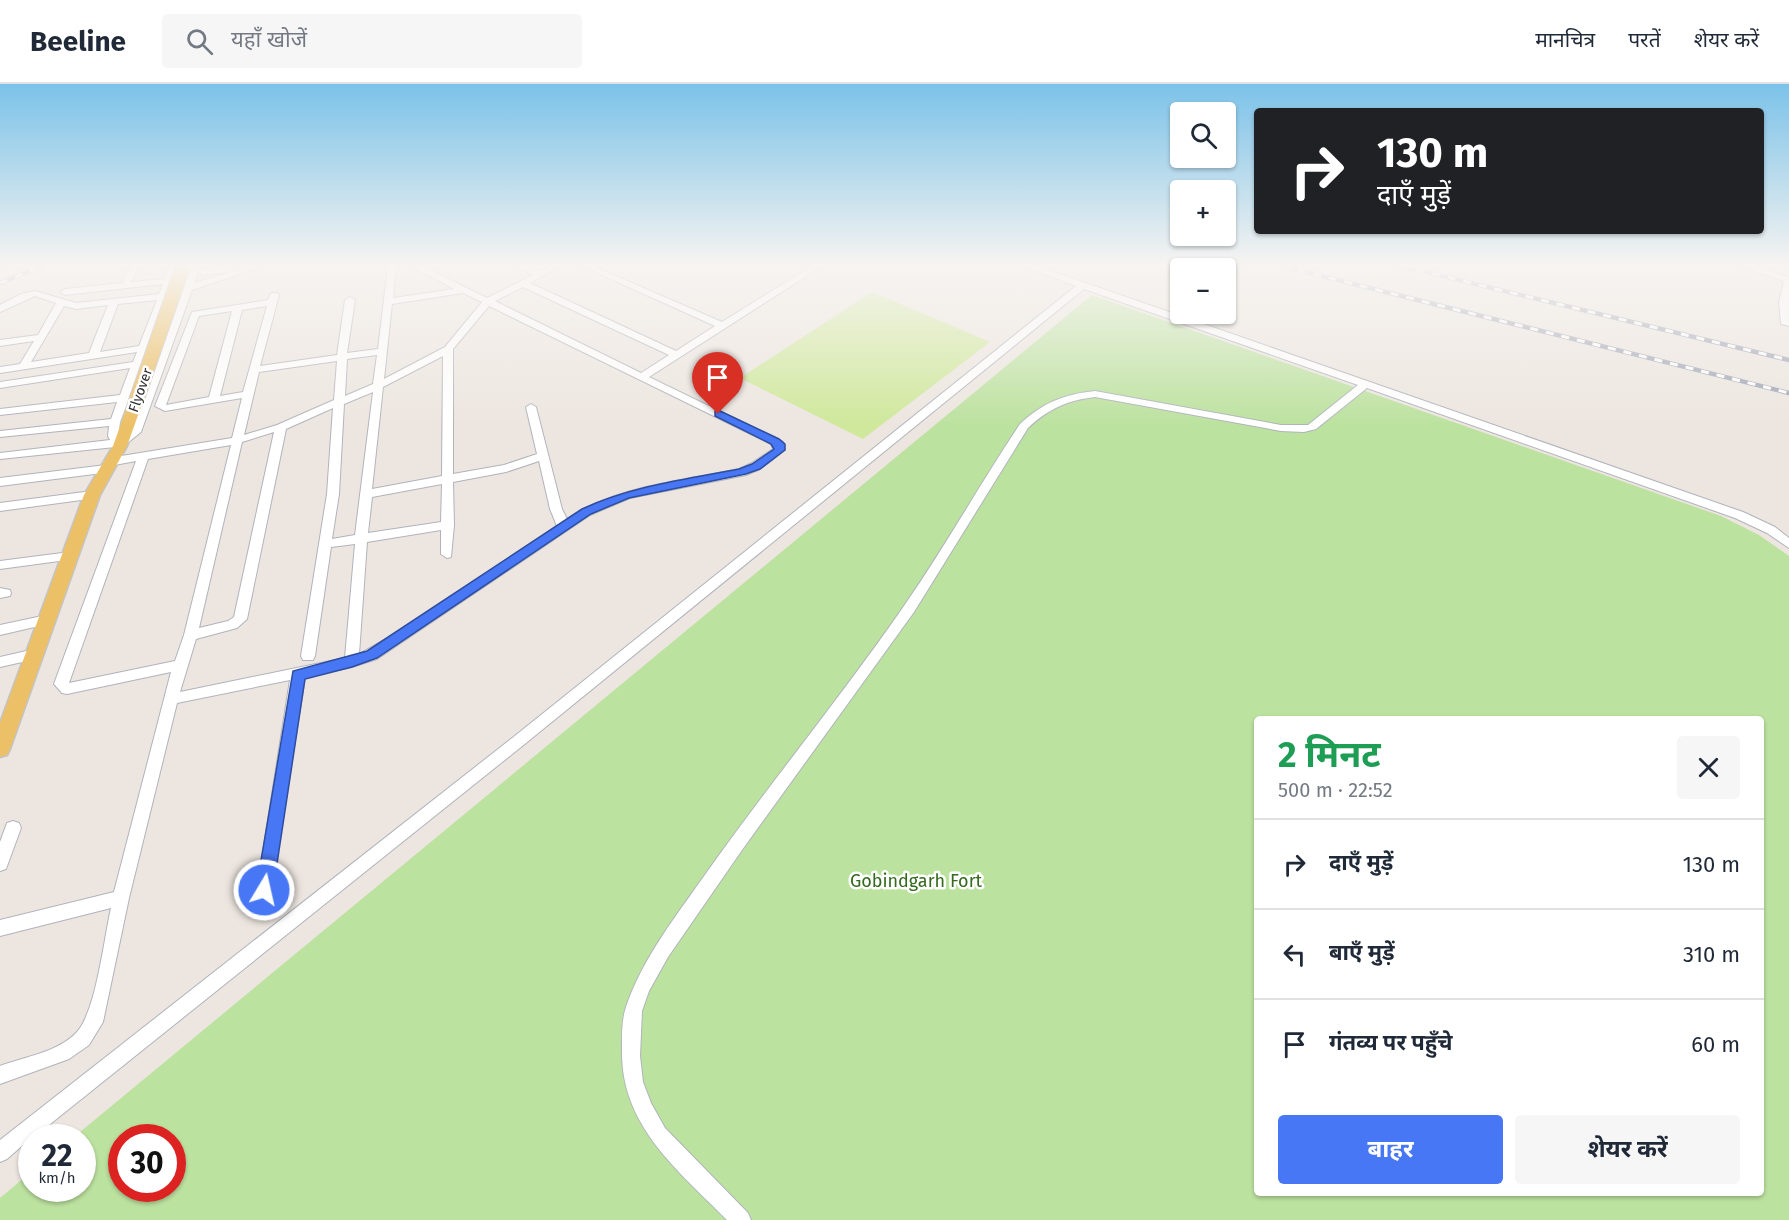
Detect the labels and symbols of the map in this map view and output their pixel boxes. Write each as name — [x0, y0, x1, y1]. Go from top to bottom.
pin — [692, 352, 743, 414]
street label: Flyover — [125, 365, 156, 414]
position arrow — [232, 858, 296, 922]
park label: Gobindgarh Fort — [850, 870, 983, 892]
speed limit sign: 30 — [108, 1124, 186, 1202]

